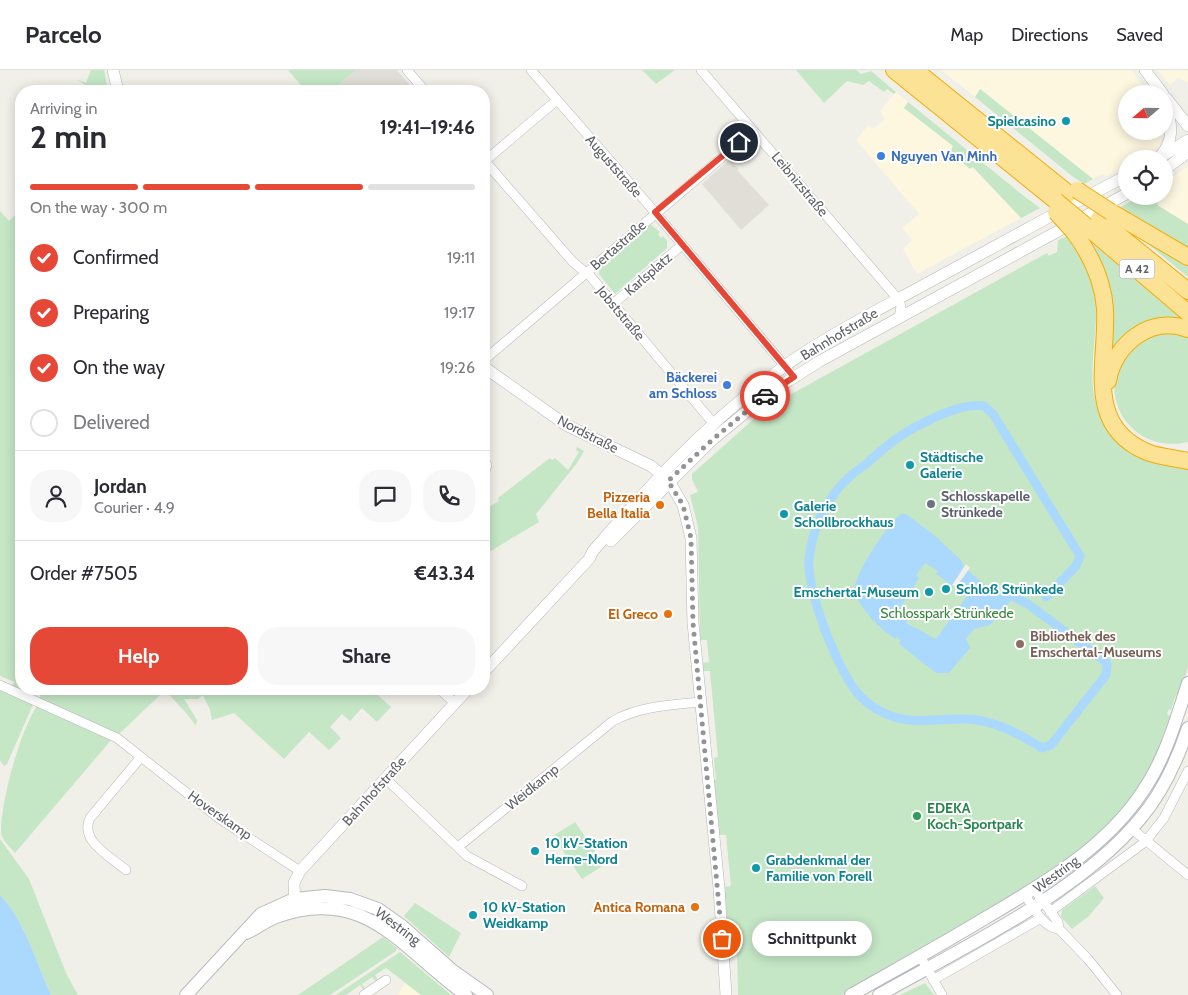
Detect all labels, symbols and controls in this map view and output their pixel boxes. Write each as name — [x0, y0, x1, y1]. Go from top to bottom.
text: Parcelo — [25, 20, 102, 49]
text: Map — [950, 24, 983, 46]
text: Directions — [1011, 24, 1088, 46]
text: Saved — [1116, 24, 1163, 46]
north arrow — [1118, 85, 1172, 140]
map controls — [1118, 85, 1173, 205]
text: Arriving in — [30, 99, 97, 118]
place label: Spielcasino — [987, 112, 1056, 130]
marker: Spielcasino — [1060, 115, 1072, 127]
text: 19:41–19:46 — [380, 116, 475, 139]
text: 2 min — [30, 117, 107, 156]
pin — [718, 121, 760, 163]
icon: home — [725, 128, 753, 156]
street label: Auguststraße — [582, 131, 646, 201]
place label: Nguyen Van Minh — [891, 147, 997, 165]
street label: Leibnizstraße — [768, 148, 832, 220]
marker: Nguyen Van Minh — [875, 150, 887, 162]
button: locate — [1118, 150, 1173, 205]
text: On the way · 300 m — [30, 198, 167, 217]
street label: Bertastraße — [586, 216, 650, 274]
icon: check — [30, 244, 58, 272]
text: Confirmed — [73, 246, 159, 269]
text: 19:11 — [447, 248, 475, 267]
street label: Karlsplatz — [621, 248, 676, 300]
road number: A 42 — [1120, 260, 1154, 278]
street label: Jobststraße — [592, 281, 649, 344]
icon: check — [30, 299, 58, 327]
text: Preparing — [73, 301, 149, 324]
text: 19:17 — [444, 303, 475, 322]
street label: Bahnhofstraße — [797, 304, 881, 364]
icon: check — [30, 354, 58, 382]
text: On the way — [73, 356, 165, 379]
text: 19:26 — [440, 358, 475, 377]
place label: Bäckerei am Schloss — [649, 368, 717, 402]
courier — [740, 371, 790, 421]
marker: Bäckerei am Schloss — [721, 379, 733, 391]
icon: car — [751, 382, 779, 410]
text: Delivered — [73, 411, 150, 434]
street label: Nordstraße — [554, 411, 622, 457]
place label: Städtische Galerie — [920, 448, 983, 482]
marker: Städtische Galerie — [904, 459, 916, 471]
button: person — [30, 470, 82, 522]
button: chat — [359, 470, 411, 522]
button: phone — [423, 470, 475, 522]
text: Jordan — [94, 475, 147, 498]
place label: Schlosskapelle Strünkede — [941, 487, 1030, 521]
place label: Pizzeria Bella Italia — [587, 488, 650, 522]
place label: Galerie Schollbrockhaus — [794, 497, 894, 531]
text: Courier · 4.9 — [94, 498, 175, 517]
marker: Schlosskapelle Strünkede — [925, 498, 937, 510]
marker: Pizzeria Bella Italia — [654, 499, 666, 511]
marker: Galerie Schollbrockhaus — [778, 508, 790, 520]
text: Order #7505 — [30, 562, 138, 585]
text: €43.34 — [415, 562, 475, 585]
place label: Schloß Strünkede — [956, 580, 1063, 598]
place label: Emschertal-Museum — [794, 583, 919, 601]
marker: Schloß Strünkede — [940, 583, 952, 595]
marker: Emschertal-Museum — [923, 586, 935, 598]
park label: Schlosspark Strünkede — [880, 604, 1014, 622]
place label: El Greco — [608, 605, 658, 623]
marker: El Greco — [662, 608, 674, 620]
button: Help — [30, 627, 248, 685]
button: Share — [258, 627, 475, 685]
place label: Bibliothek des Emschertal-Museums — [1030, 627, 1161, 661]
marker: Bibliothek des Emschertal-Museums — [1014, 638, 1026, 650]
street label: Bahnhofstraße — [338, 753, 410, 829]
street label: Weidkamp — [502, 760, 563, 814]
street label: Hoverskamp — [184, 786, 256, 844]
place label: EDEKA Koch-Sportpark — [927, 799, 1023, 833]
marker: EDEKA Koch-Sportpark — [911, 810, 923, 822]
place label: 10 kV-Station Herne-Nord — [545, 834, 628, 868]
marker: 10 kV-Station Herne-Nord — [529, 845, 541, 857]
place label: Grabdenkmal der Familie von Forell — [766, 851, 873, 885]
street label: Westring — [1029, 851, 1083, 897]
marker: Grabdenkmal der Familie von Forell — [750, 862, 762, 874]
place label: 10 kV-Station Weidkamp — [483, 898, 566, 932]
place label: Antica Romana — [594, 898, 685, 916]
marker: Antica Romana — [689, 901, 701, 913]
street label: Westring — [372, 903, 425, 950]
marker: 10 kV-Station Weidkamp — [467, 909, 479, 921]
pin — [701, 918, 743, 960]
callout: Schnittpunkt — [752, 922, 872, 956]
icon: bag — [708, 925, 736, 953]
text: Schnittpunkt — [767, 929, 857, 948]

